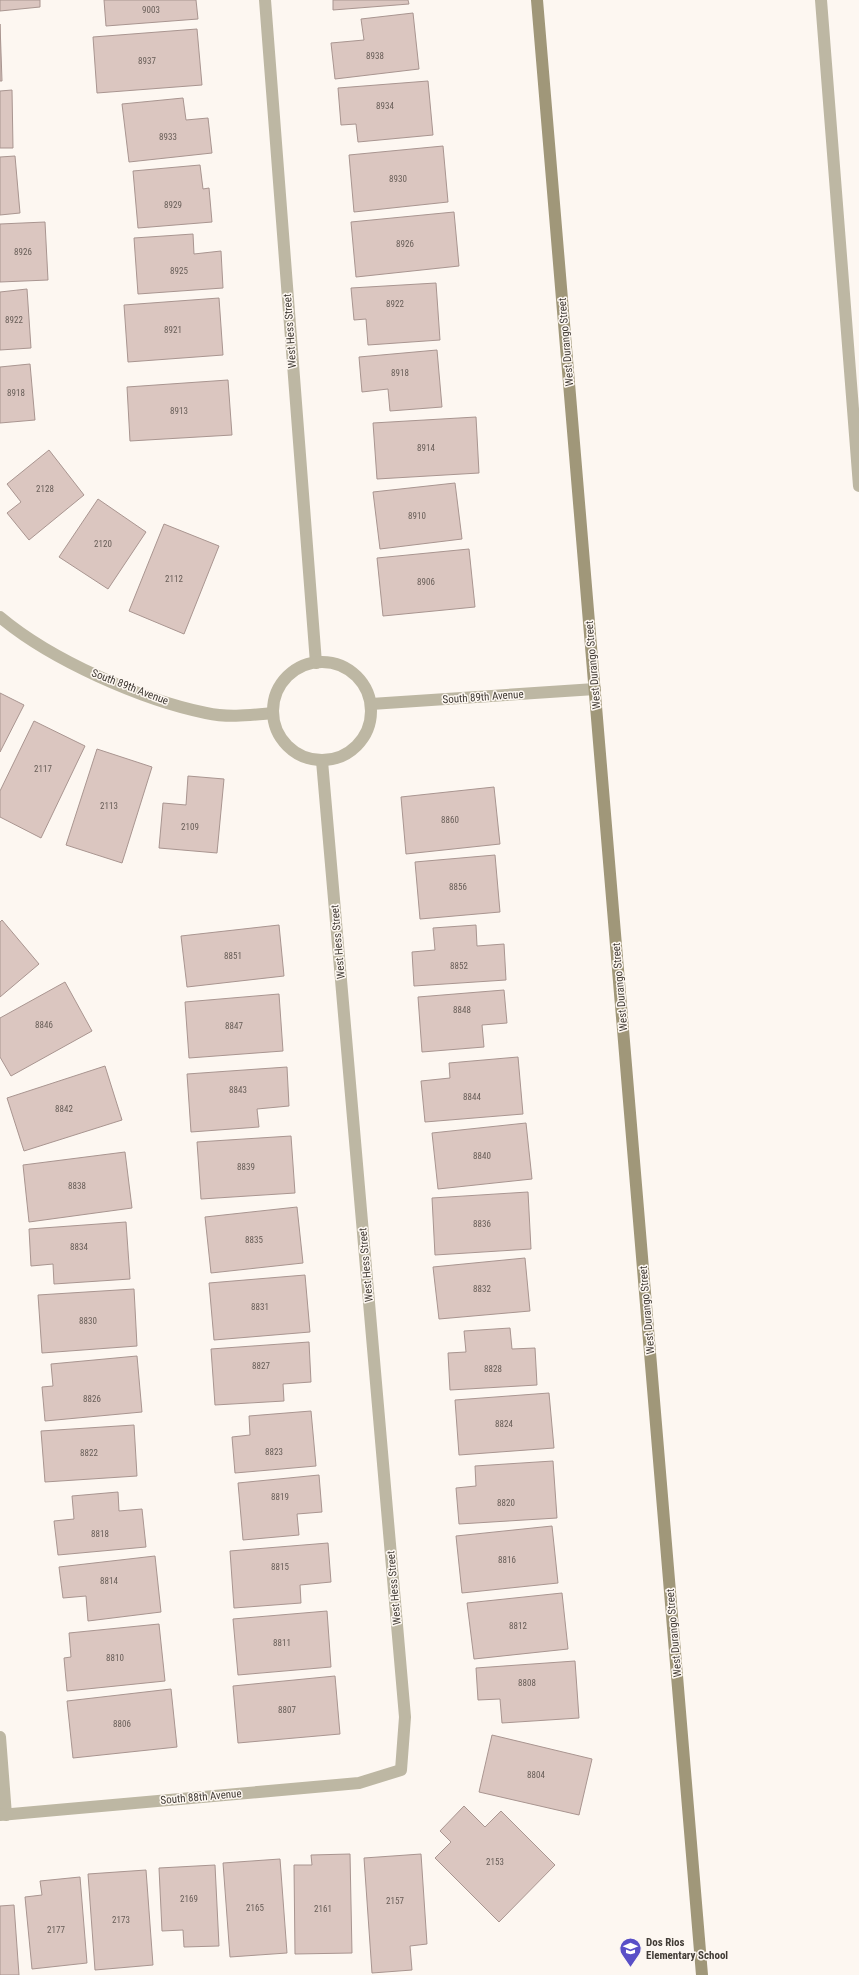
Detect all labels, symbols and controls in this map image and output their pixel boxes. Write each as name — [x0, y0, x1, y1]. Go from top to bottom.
house number: 9003 — [142, 5, 160, 15]
house number: 8938 — [366, 51, 384, 61]
house number: 8937 — [138, 56, 156, 66]
house number: 8934 — [376, 101, 394, 111]
house number: 8933 — [159, 132, 177, 142]
house number: 8930 — [389, 174, 407, 184]
house number: 8929 — [164, 200, 182, 210]
house number: 8926 — [396, 239, 414, 249]
house number: 8926 — [14, 247, 32, 257]
house number: 8925 — [170, 266, 188, 276]
street label: West Hess Street — [281, 293, 299, 369]
street label: West Durango Street — [556, 297, 576, 387]
house number: 8922 — [386, 299, 404, 309]
house number: 8922 — [5, 315, 23, 325]
house number: 8921 — [164, 325, 182, 335]
house number: 8918 — [391, 368, 409, 378]
house number: 8918 — [7, 388, 25, 398]
house number: 8913 — [170, 406, 188, 416]
house number: 8914 — [417, 443, 435, 453]
house number: 2128 — [36, 484, 54, 494]
house number: 8910 — [408, 511, 426, 521]
house number: 2120 — [94, 539, 112, 549]
house number: 2112 — [165, 574, 183, 584]
house number: 8906 — [417, 577, 435, 587]
street label: West Durango Street — [583, 620, 603, 710]
street label: South 89th Avenue — [90, 666, 170, 708]
street label: South 89th Avenue — [442, 688, 524, 706]
house number: 2117 — [34, 764, 52, 774]
house number: 2113 — [100, 801, 118, 811]
house number: 8860 — [441, 815, 459, 825]
house number: 2109 — [181, 822, 199, 832]
house number: 8856 — [449, 882, 467, 892]
street label: West Hess Street — [328, 904, 348, 980]
street label: West Durango Street — [610, 942, 630, 1032]
house number: 8851 — [224, 951, 242, 961]
house number: 8852 — [450, 961, 468, 971]
house number: 8848 — [453, 1005, 471, 1015]
house number: 8846 — [35, 1020, 53, 1030]
house number: 8847 — [225, 1021, 243, 1031]
house number: 8843 — [229, 1085, 247, 1095]
house number: 8844 — [463, 1092, 481, 1102]
house number: 8842 — [55, 1104, 73, 1114]
house number: 8840 — [473, 1151, 491, 1161]
house number: 8839 — [237, 1162, 255, 1172]
house number: 8838 — [68, 1181, 86, 1191]
house number: 8836 — [473, 1219, 491, 1229]
street label: West Hess Street — [356, 1227, 376, 1303]
house number: 8835 — [245, 1235, 263, 1245]
house number: 8834 — [70, 1242, 88, 1252]
street label: West Durango Street — [637, 1265, 657, 1355]
house number: 8832 — [473, 1284, 491, 1294]
house number: 8831 — [251, 1302, 269, 1312]
house number: 8830 — [79, 1316, 97, 1326]
house number: 8827 — [252, 1361, 270, 1371]
house number: 8828 — [484, 1364, 502, 1374]
house number: 8826 — [83, 1394, 101, 1404]
house number: 8824 — [495, 1419, 513, 1429]
house number: 8823 — [265, 1447, 283, 1457]
house number: 8822 — [80, 1448, 98, 1458]
house number: 8819 — [271, 1492, 289, 1502]
house number: 8820 — [497, 1498, 515, 1508]
house number: 8818 — [91, 1529, 109, 1539]
street label: West Hess Street — [384, 1550, 404, 1626]
house number: 8816 — [498, 1555, 516, 1565]
house number: 8815 — [271, 1562, 289, 1572]
house number: 8814 — [100, 1576, 118, 1586]
street label: West Durango Street — [664, 1588, 684, 1678]
house number: 8812 — [509, 1621, 527, 1631]
house number: 8811 — [273, 1638, 291, 1648]
house number: 8810 — [106, 1653, 124, 1663]
house number: 8808 — [518, 1678, 536, 1688]
house number: 8807 — [278, 1705, 296, 1715]
house number: 8806 — [113, 1719, 131, 1729]
house number: 8804 — [527, 1770, 545, 1780]
street label: South 88th Avenue — [160, 1787, 242, 1807]
house number: 2153 — [486, 1857, 504, 1867]
house number: 2169 — [180, 1894, 198, 1904]
house number: 2157 — [386, 1896, 404, 1906]
house number: 2165 — [246, 1903, 264, 1913]
house number: 2161 — [314, 1904, 332, 1914]
house number: 2173 — [112, 1915, 130, 1925]
house number: 2177 — [47, 1925, 65, 1935]
school or university icon: Dos Rios Elementary School — [617, 1935, 643, 1968]
place label: Dos Rios Elementary School — [646, 1936, 728, 1962]

